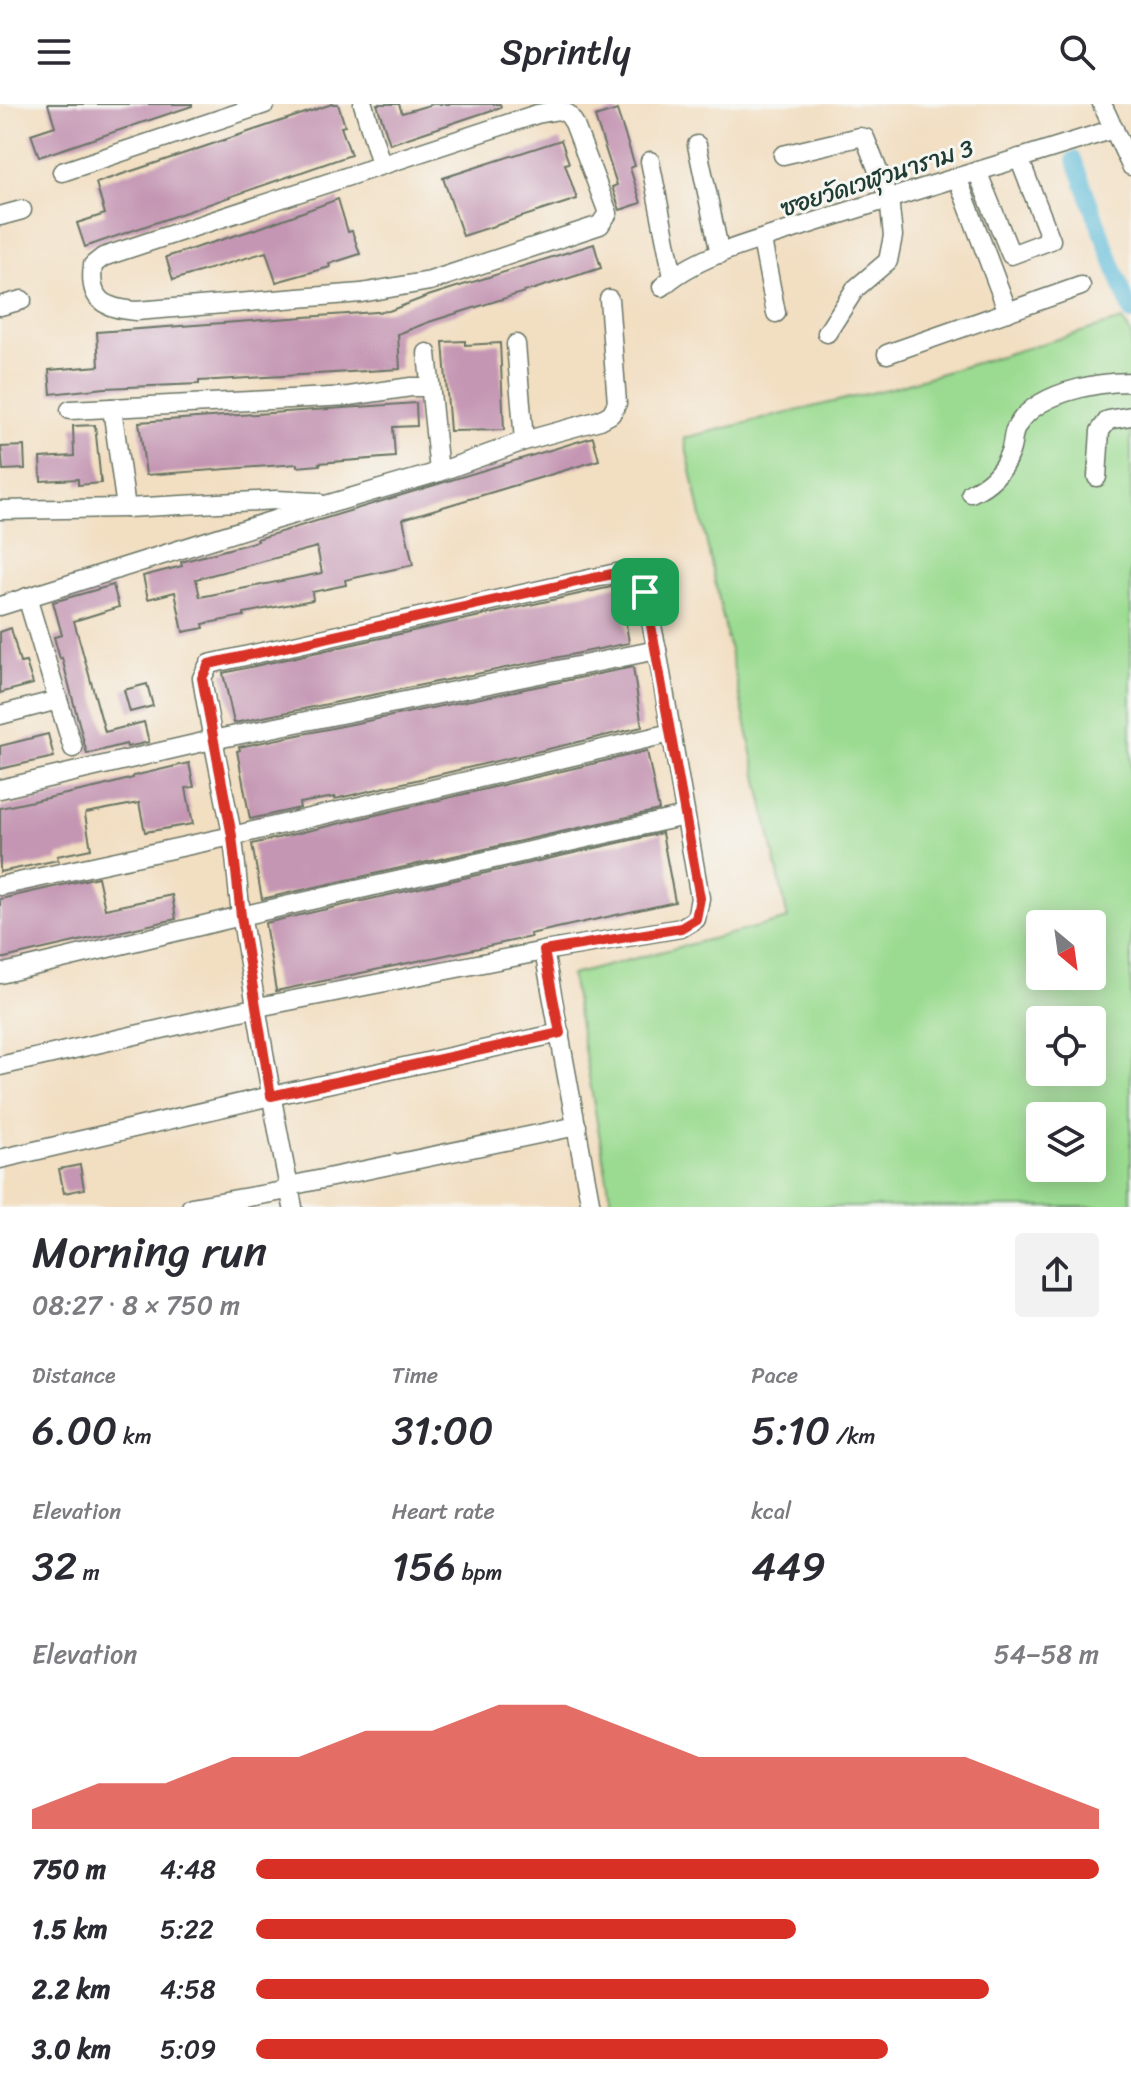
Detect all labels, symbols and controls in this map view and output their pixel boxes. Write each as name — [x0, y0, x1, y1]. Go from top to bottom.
text: Sprintly — [500, 20, 631, 84]
icon: menu — [32, 30, 76, 74]
icon: search — [1055, 30, 1099, 74]
street label: ซอยวัดเวฬุวนาราม 3 — [775, 127, 979, 229]
pin — [611, 558, 679, 626]
icon: arrive — [623, 570, 667, 614]
north arrow — [1026, 910, 1106, 990]
map controls — [1026, 910, 1106, 1182]
button: locate — [1026, 1006, 1106, 1086]
button: layers — [1026, 1102, 1106, 1182]
text: Morning run — [32, 1213, 267, 1291]
button: share — [1015, 1233, 1099, 1317]
text: 08:27 · 8 × 750 m — [32, 1282, 240, 1328]
text: Distance — [32, 1356, 116, 1395]
text: Time — [392, 1356, 438, 1395]
text: Pace — [751, 1356, 798, 1395]
text: 6.00 — [32, 1395, 117, 1466]
text: 31:00 — [392, 1395, 493, 1466]
text: 5:10 — [751, 1395, 830, 1466]
text: km — [117, 1417, 152, 1456]
text: /km — [830, 1417, 876, 1456]
text: Elevation — [32, 1492, 121, 1531]
text: Heart rate — [392, 1492, 495, 1531]
text: kcal — [751, 1492, 791, 1531]
text: 32 — [32, 1531, 77, 1602]
text: 156 — [392, 1531, 456, 1602]
text: 449 — [751, 1531, 826, 1602]
text: m — [77, 1553, 100, 1592]
text: bpm — [456, 1553, 502, 1592]
text: Elevation — [32, 1631, 137, 1677]
text: 54–58 m — [994, 1631, 1099, 1677]
text: 750 m — [32, 1846, 106, 1892]
text: 4:48 — [160, 1846, 216, 1892]
text: 1.5 km — [32, 1906, 107, 1952]
text: 5:22 — [160, 1906, 214, 1952]
text: 2.2 km — [32, 1966, 110, 2012]
text: 4:58 — [160, 1966, 216, 2012]
text: 3.0 km — [32, 2026, 111, 2072]
text: 5:09 — [160, 2026, 216, 2072]

